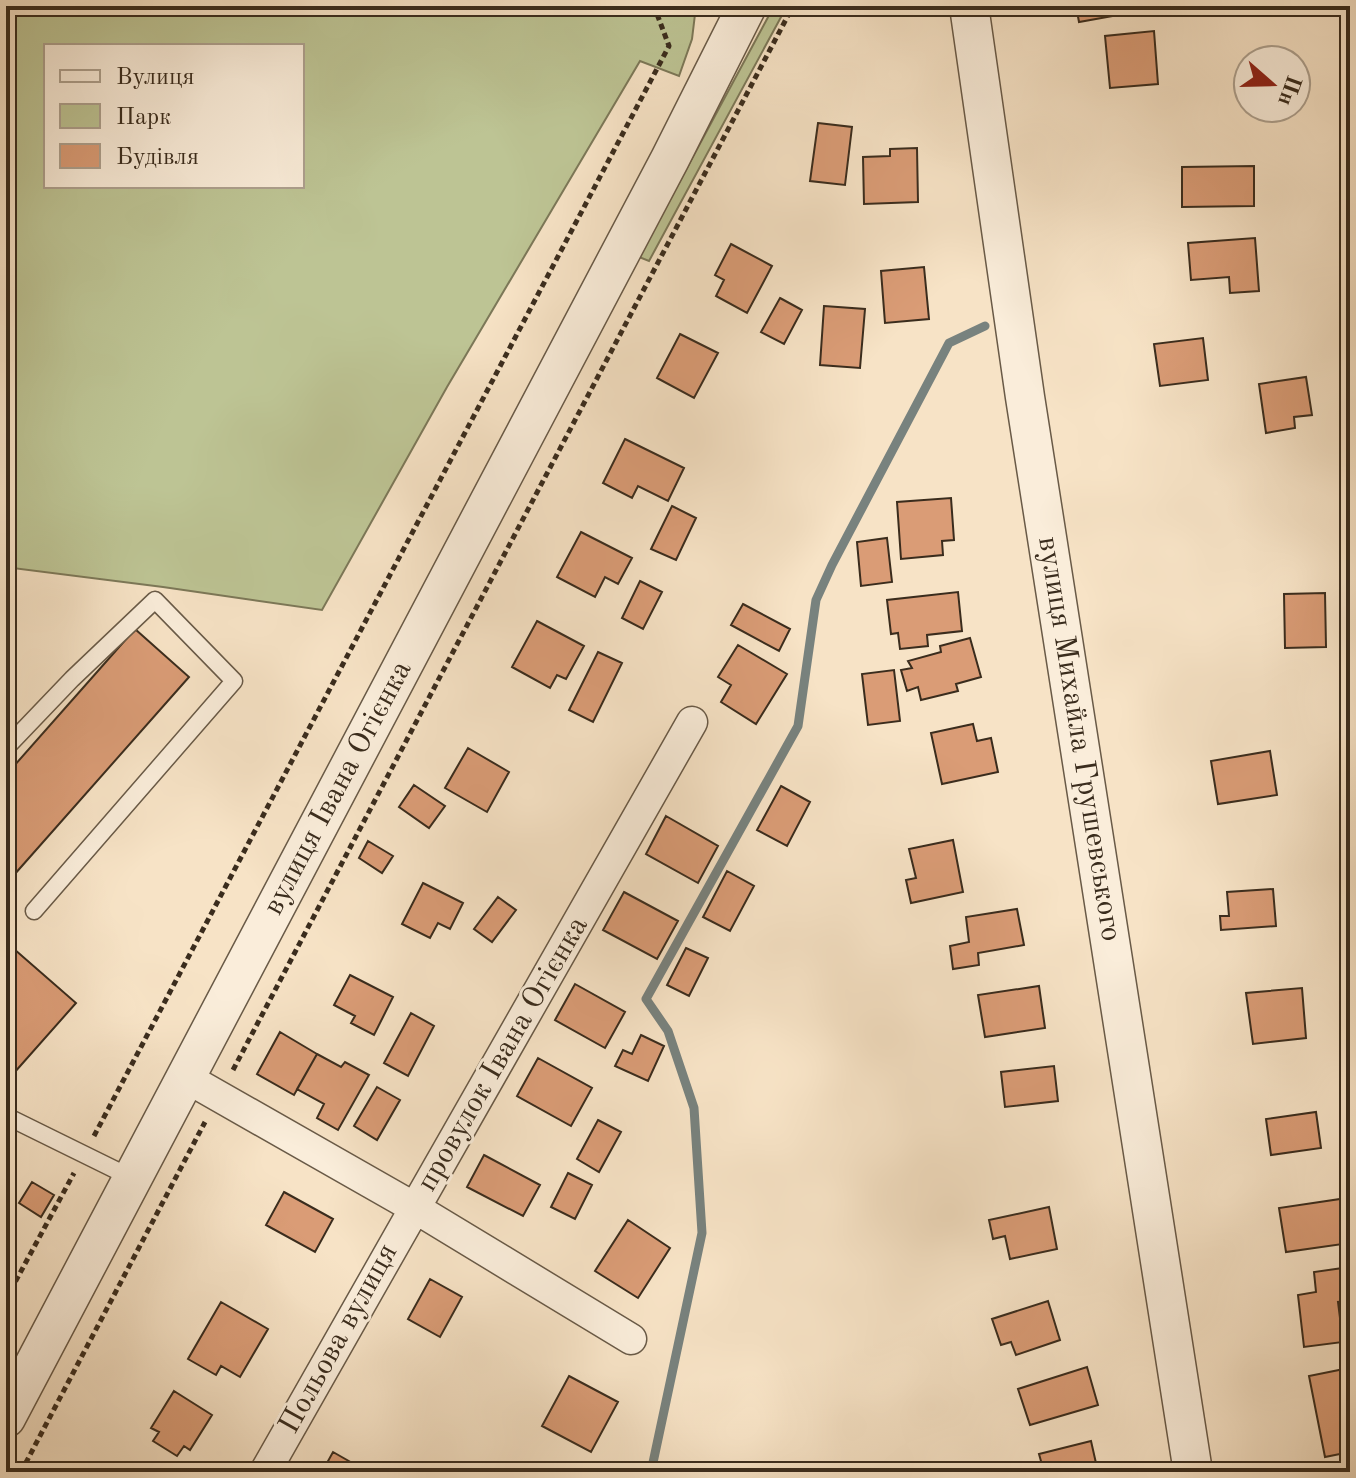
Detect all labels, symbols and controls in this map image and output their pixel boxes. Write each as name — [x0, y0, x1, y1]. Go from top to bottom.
legend — [44, 44, 304, 188]
north arrow — [1232, 44, 1312, 124]
text: Вулиця — [116, 66, 195, 90]
text: Пн — [1273, 72, 1304, 108]
text: Парк — [116, 106, 171, 130]
text: Будівля — [116, 146, 199, 170]
street label: вулиця Михайла Грушевського — [1032, 534, 1126, 944]
street label: вулиця Івана Огієнка — [258, 656, 418, 920]
street label: провулок Івана Огієнка — [412, 911, 594, 1196]
street label: Польова вулиця — [274, 1239, 404, 1439]

